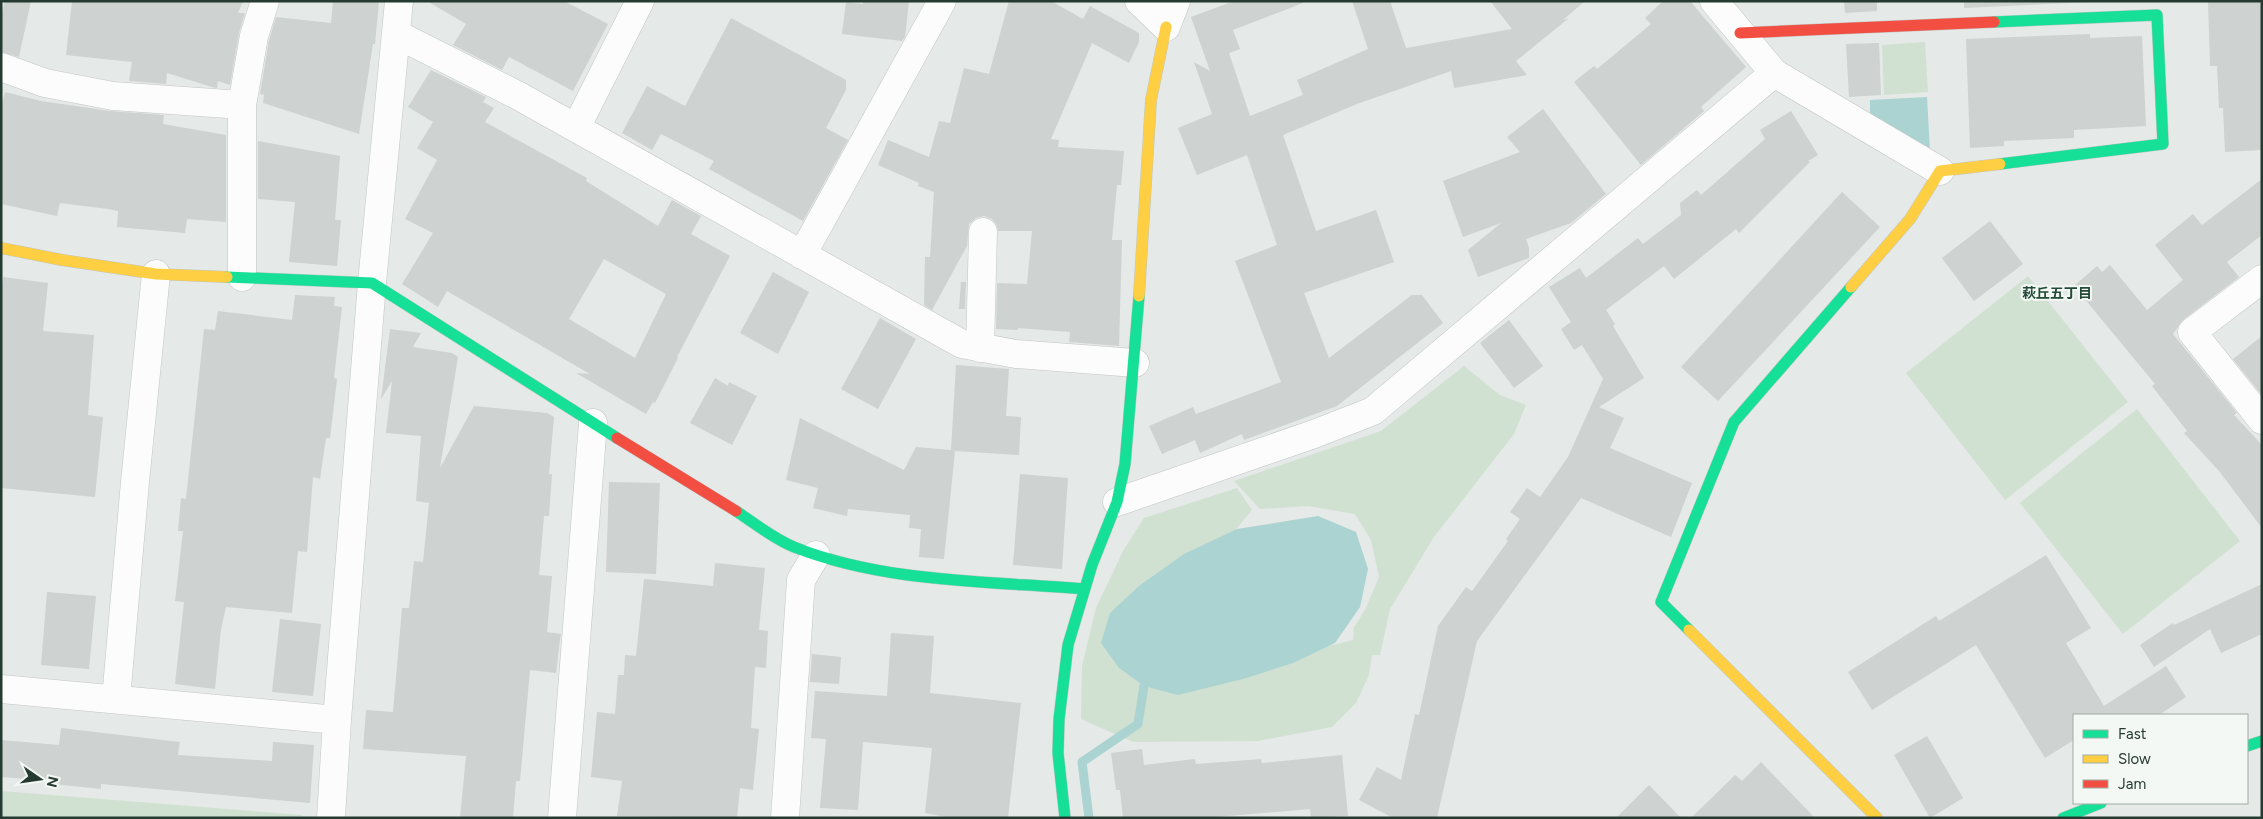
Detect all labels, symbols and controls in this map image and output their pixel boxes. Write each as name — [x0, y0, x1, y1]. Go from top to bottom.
district label: 萩丘五丁目 — [2022, 285, 2092, 302]
legend — [2073, 714, 2248, 804]
text: Fast — [2118, 725, 2147, 743]
text: Slow — [2118, 750, 2151, 768]
north arrow — [15, 754, 65, 804]
text: N — [43, 775, 62, 789]
text: Jam — [2118, 775, 2146, 793]

